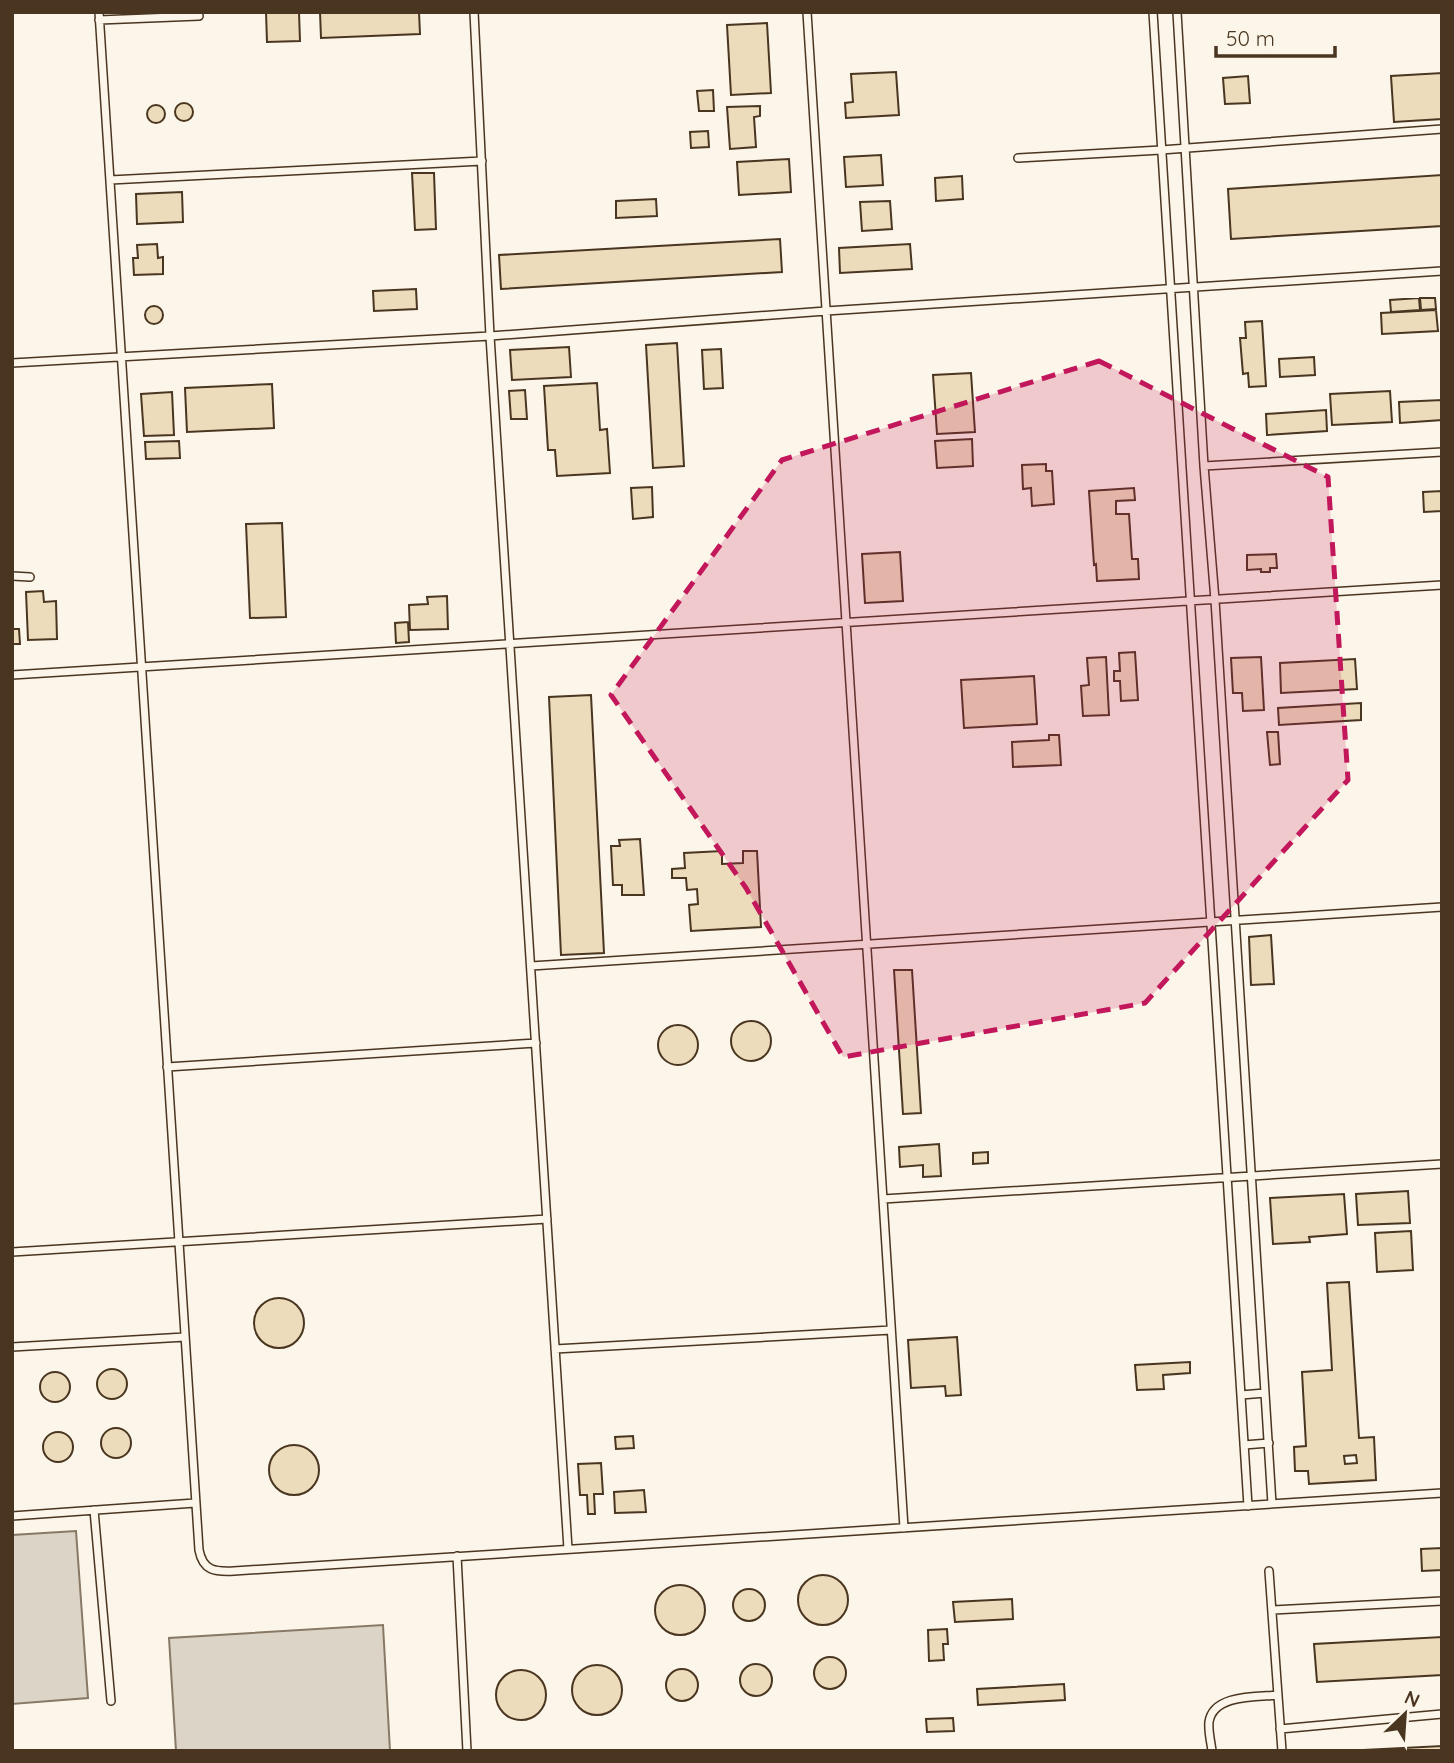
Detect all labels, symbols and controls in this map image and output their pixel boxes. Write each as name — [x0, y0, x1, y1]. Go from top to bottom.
scale bar — [1216, 14, 1335, 58]
text: 50 m — [1226, 25, 1275, 51]
north arrow — [1370, 1679, 1440, 1749]
text: N — [1401, 1685, 1424, 1712]

